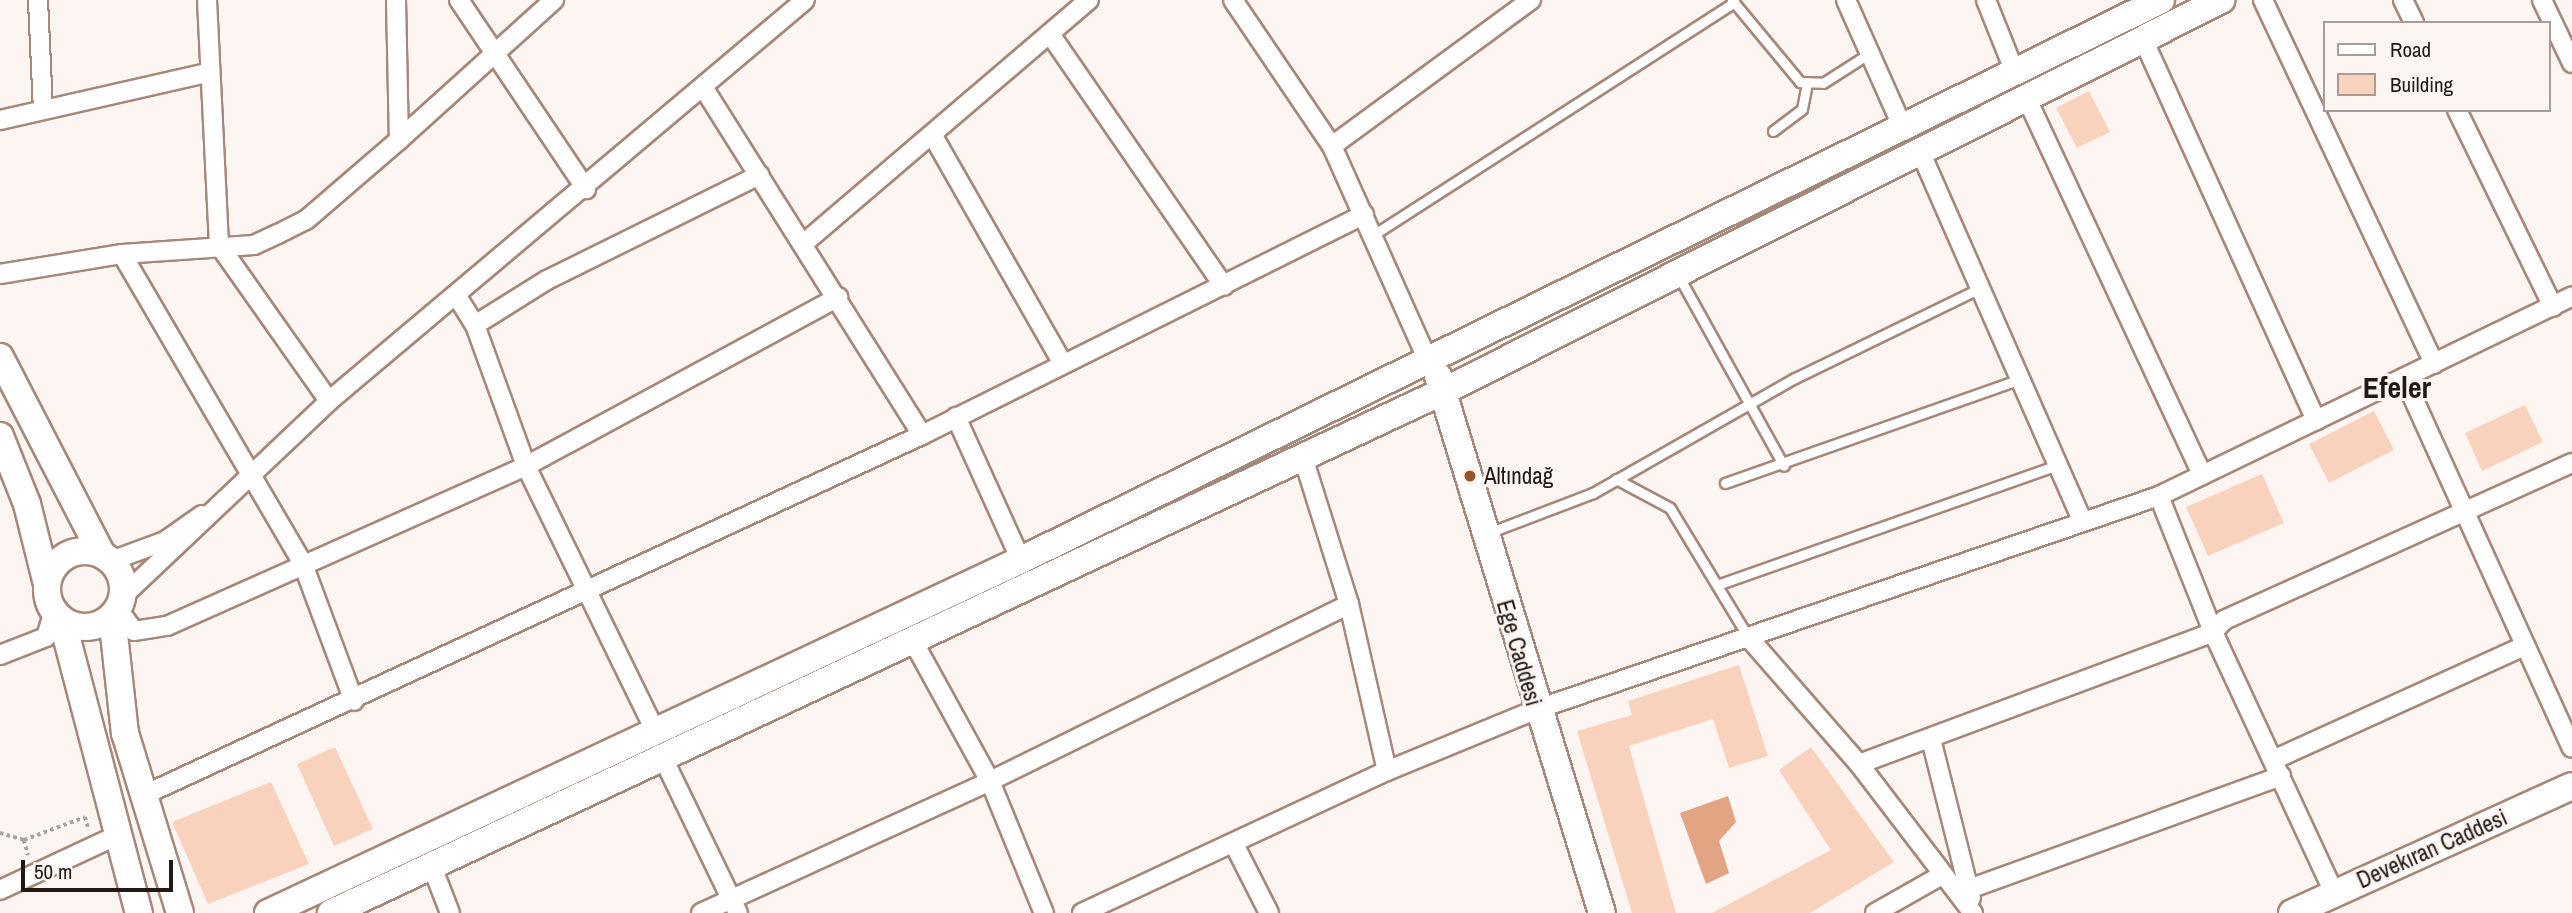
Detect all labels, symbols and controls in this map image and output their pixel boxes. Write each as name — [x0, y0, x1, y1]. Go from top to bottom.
legend — [2324, 21, 2551, 112]
text: Road — [2390, 35, 2431, 64]
text: Building — [2390, 70, 2453, 99]
district label: Efeler — [2363, 369, 2431, 405]
place label: Altındağ — [1484, 462, 1553, 490]
marker: Altındağ — [1462, 468, 1478, 484]
street label: Ege Caddesi — [1491, 597, 1547, 709]
street label: Devekıran Caddesi — [2353, 804, 2511, 894]
scale bar — [24, 846, 177, 890]
text: 50 m — [34, 857, 72, 886]

